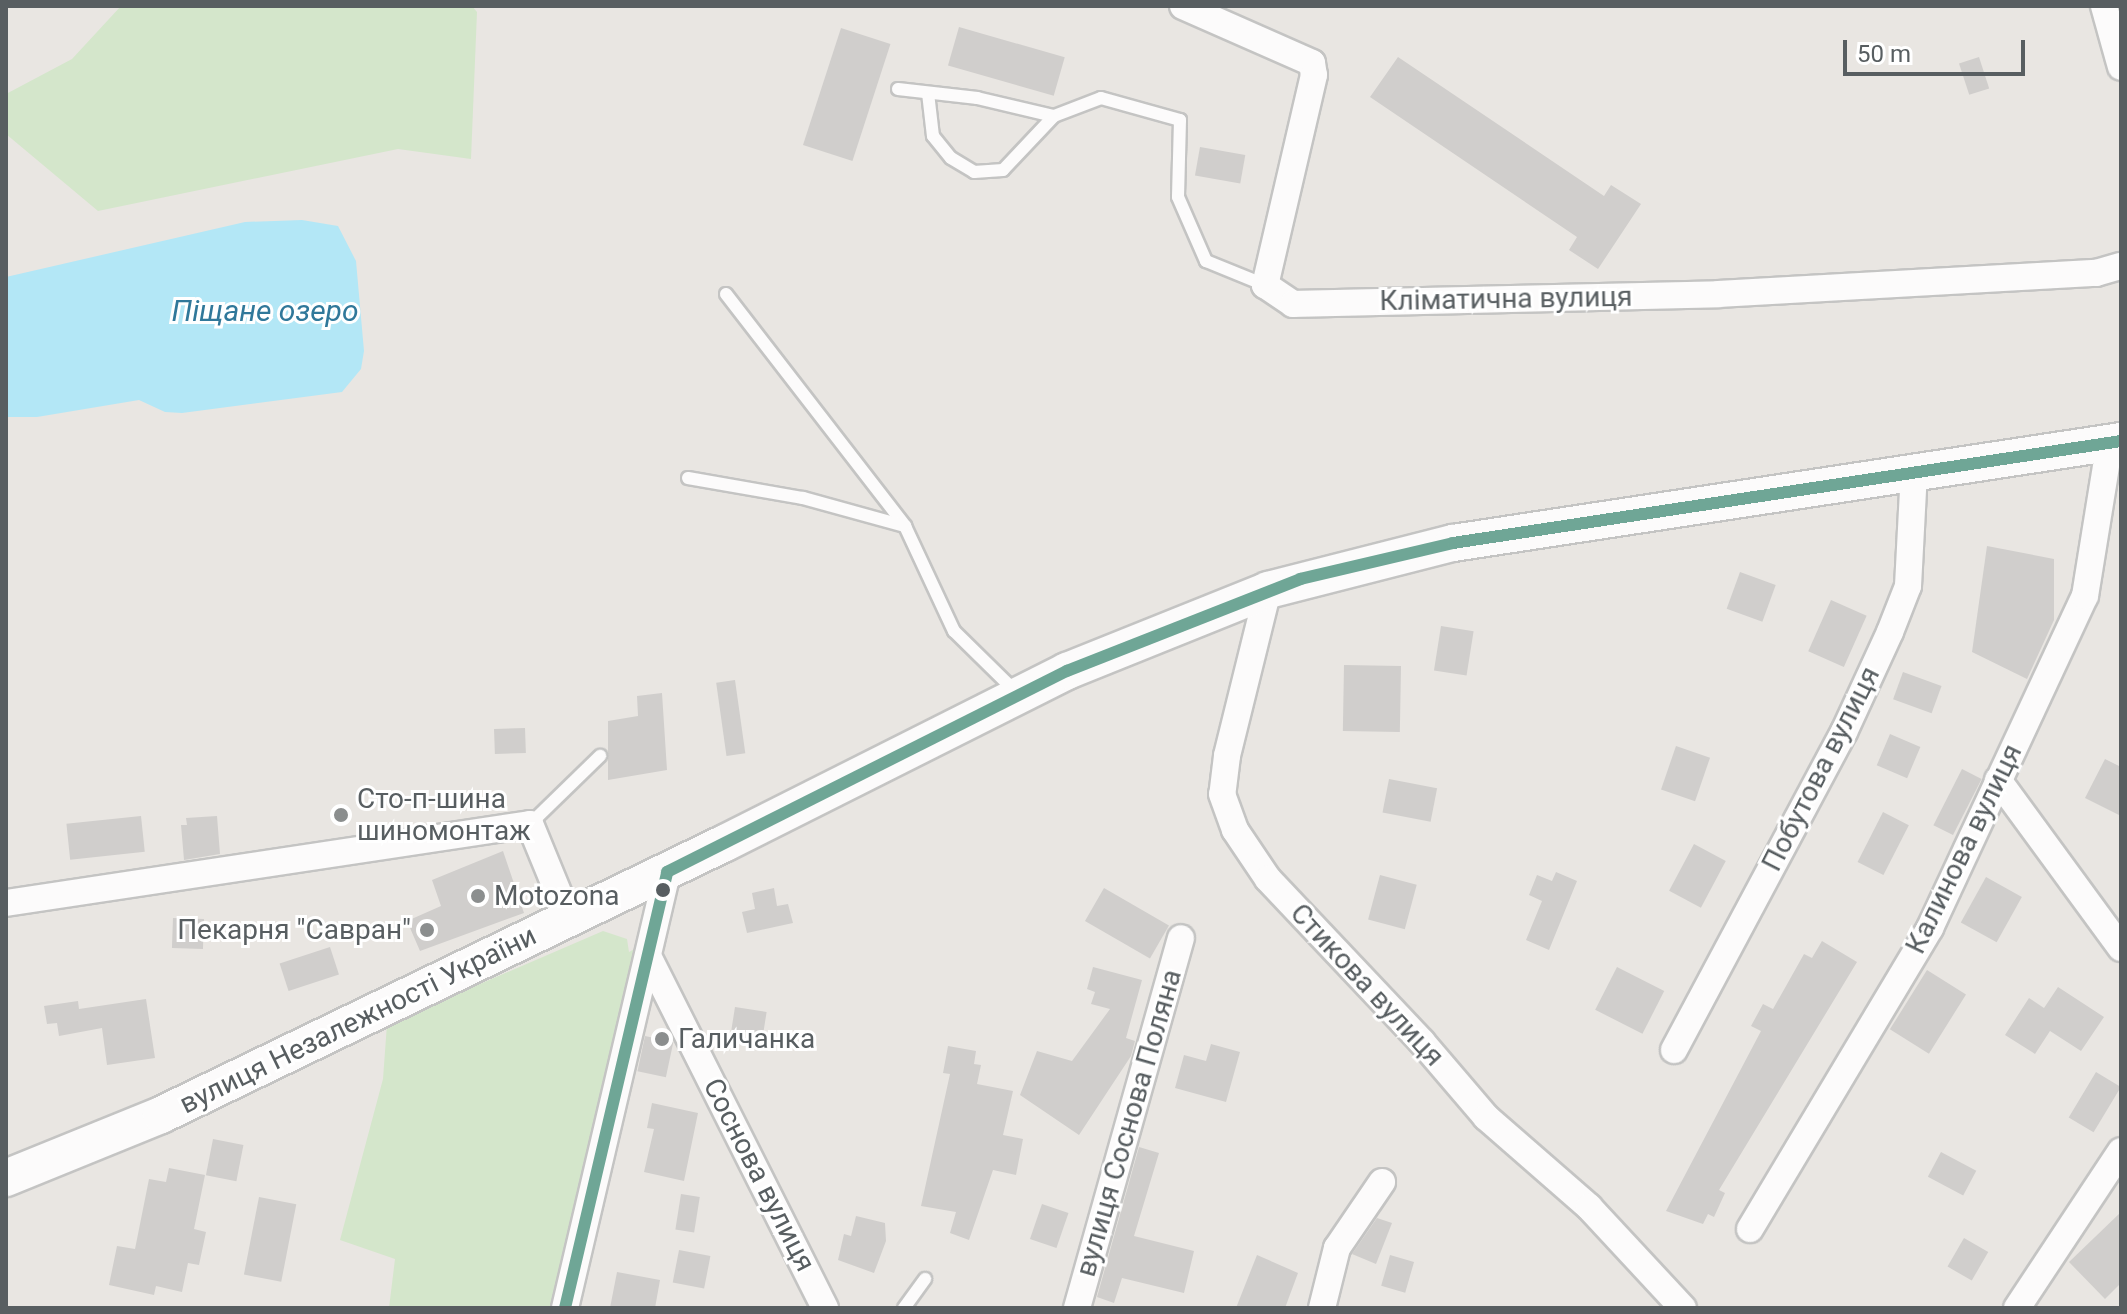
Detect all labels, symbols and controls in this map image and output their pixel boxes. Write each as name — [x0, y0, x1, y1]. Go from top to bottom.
scale bar — [1847, 24, 2029, 74]
text: 50 m — [1857, 40, 1911, 68]
street label: Кліматична вулиця — [1379, 280, 1633, 318]
water label: Піщане озеро — [171, 293, 359, 329]
street label: Побутова вулиця — [1755, 661, 1887, 877]
street label: Калинова вулиця — [1899, 739, 2029, 959]
place label: Сто-п-шина шиномонтаж — [357, 782, 531, 848]
marker: Сто-п-шина шиномонтаж — [332, 806, 350, 824]
place label: Motozona — [494, 879, 619, 913]
unlabelled marker — [655, 882, 671, 898]
marker: Motozona — [469, 887, 487, 905]
street label: Стикова вулиця — [1283, 897, 1451, 1073]
place label: Пекарня "Савран" — [177, 913, 411, 947]
street label: вулиця Незалежності України — [174, 919, 542, 1121]
marker: Пекарня "Савран" — [418, 921, 436, 939]
street label: вулиця Соснова Поляна — [1069, 966, 1189, 1280]
place label: Галичанка — [678, 1022, 815, 1056]
marker: Галичанка — [653, 1030, 671, 1048]
street label: Соснова вулиця — [696, 1073, 822, 1277]

